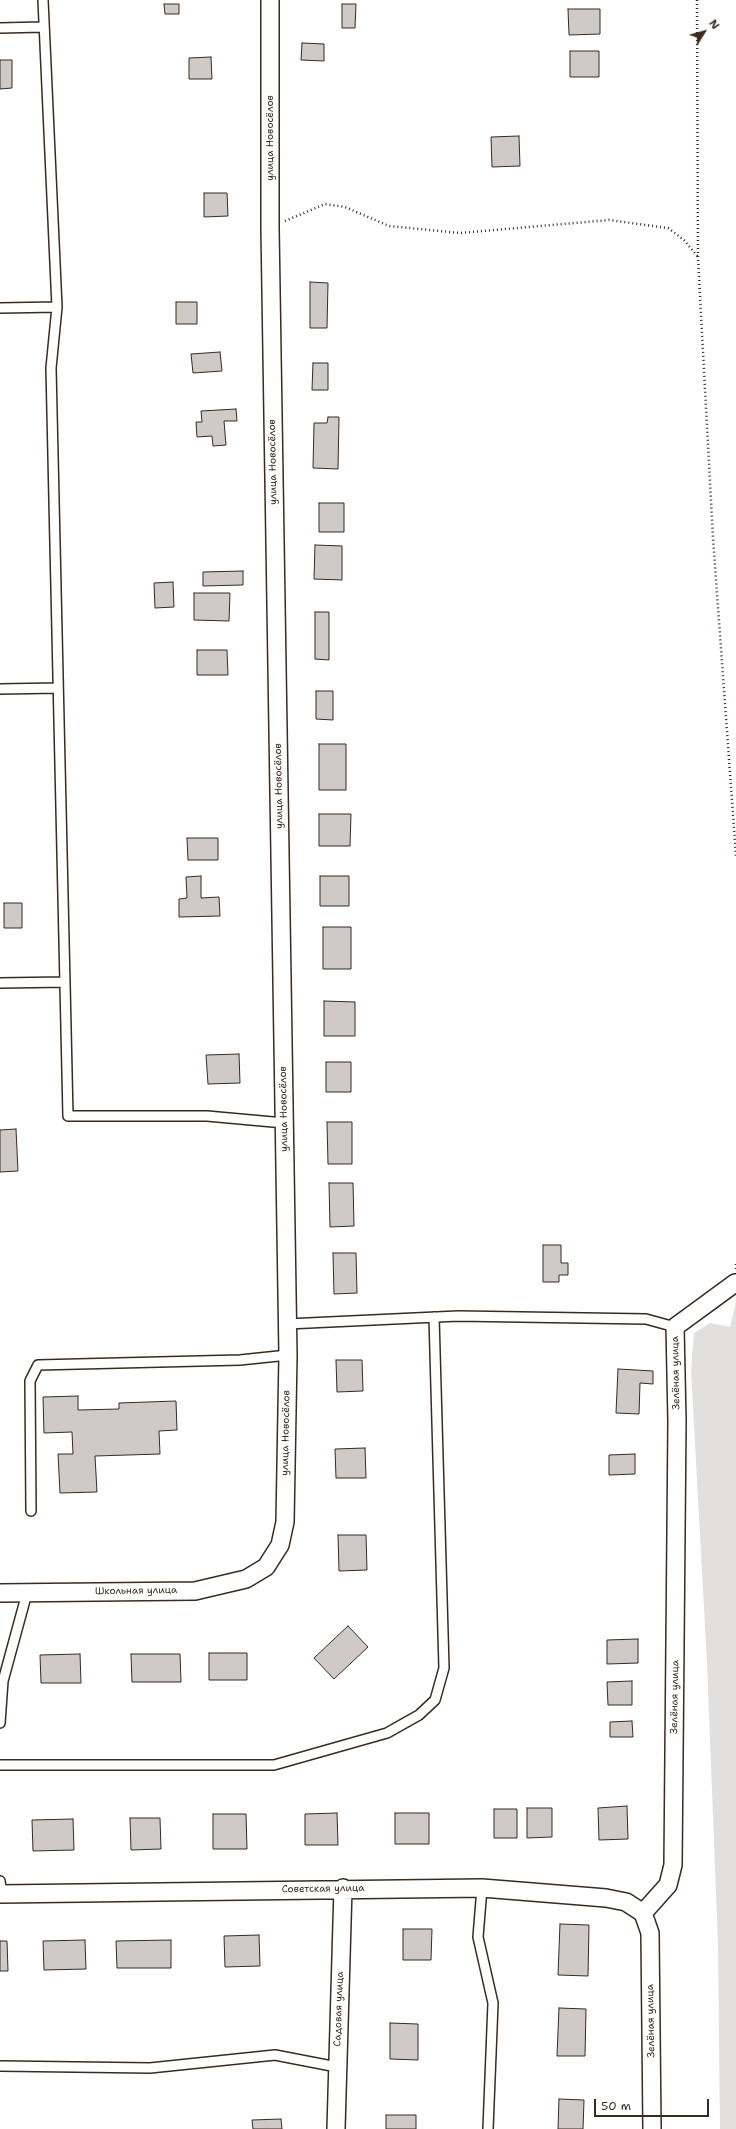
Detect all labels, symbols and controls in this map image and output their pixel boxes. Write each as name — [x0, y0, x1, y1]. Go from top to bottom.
north arrow — [684, 12, 724, 52]
text: N — [705, 16, 723, 32]
street label: улица Новосёлов — [264, 95, 276, 181]
street label: улица Новосёлов — [266, 419, 280, 505]
street label: улица Новосёлов — [272, 743, 286, 829]
street label: улица Новосёлов — [277, 1066, 291, 1152]
street label: Зелёная улица — [669, 1336, 683, 1410]
street label: улица Новосёлов — [279, 1390, 293, 1476]
street label: Школьная улица — [95, 1584, 177, 1598]
street label: Зелёная улица — [668, 1660, 682, 1734]
street label: Советская улица — [282, 1882, 364, 1896]
street label: Садовая улица — [332, 1971, 346, 2047]
street label: Зелёная улица — [644, 1984, 658, 2058]
scale bar — [596, 2091, 711, 2117]
text: 50 m — [601, 2098, 631, 2114]

